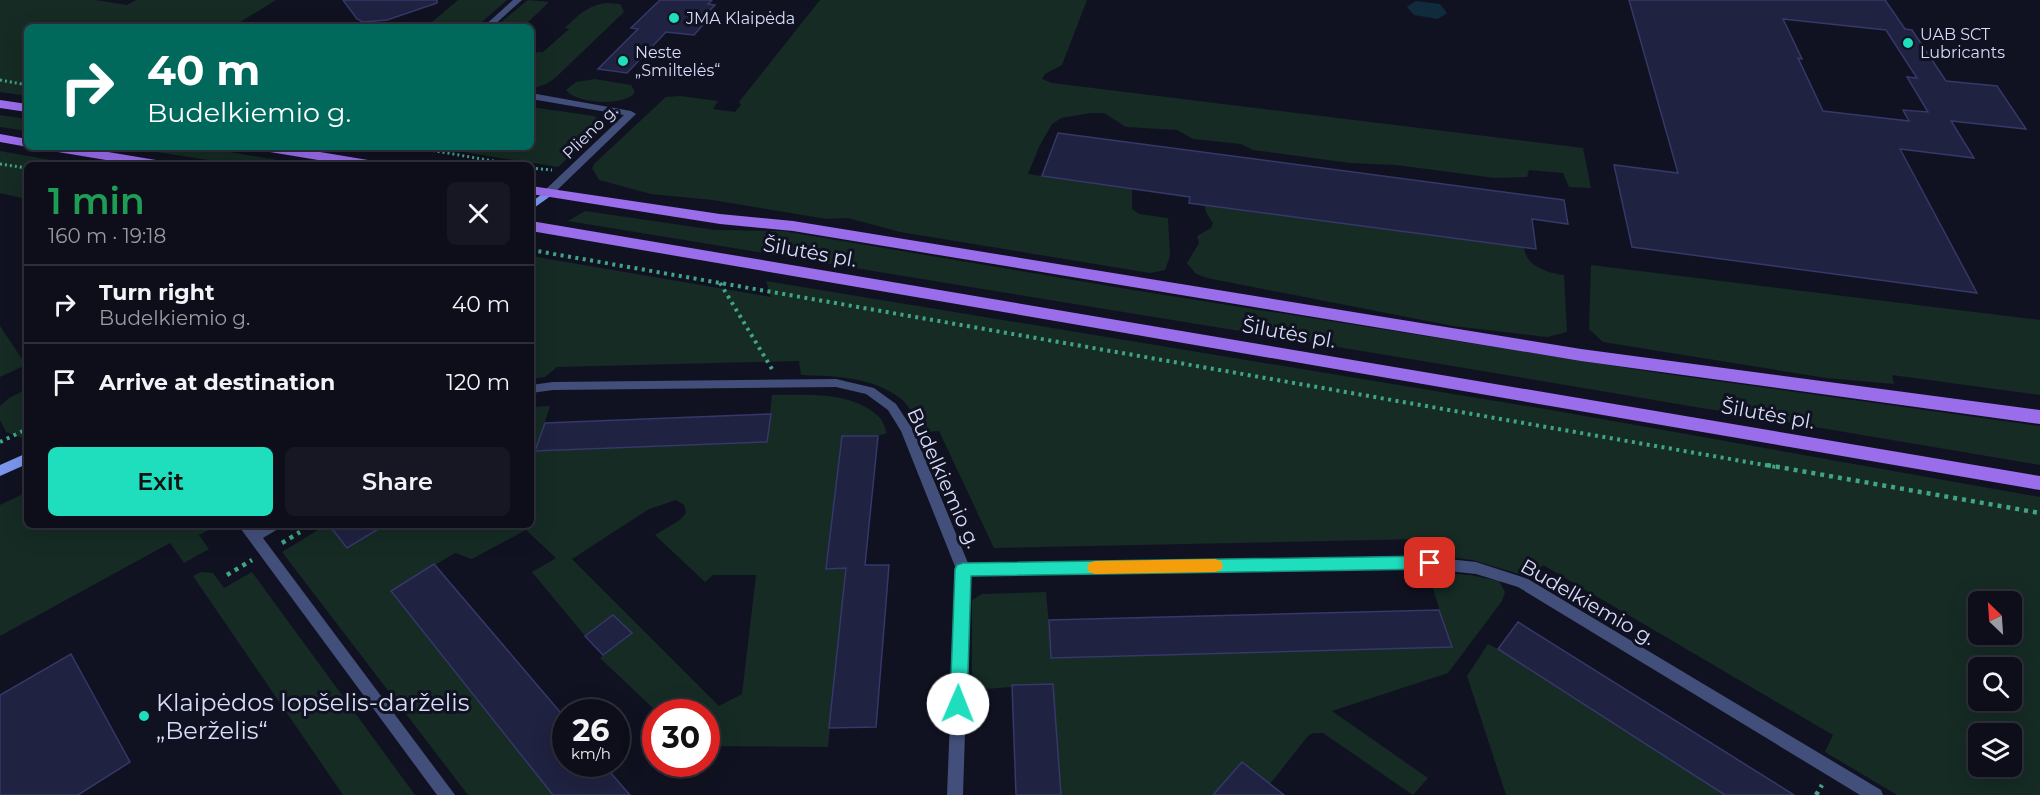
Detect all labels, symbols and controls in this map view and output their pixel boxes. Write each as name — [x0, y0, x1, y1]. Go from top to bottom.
place label: JMA Klaipėda — [685, 9, 795, 28]
marker: JMA Klaipėda — [667, 11, 681, 25]
place label: UAB SCT Lubricants — [1920, 25, 2005, 62]
marker: UAB SCT Lubricants — [1901, 36, 1915, 50]
place label: Neste „Smiltelės“ — [635, 43, 720, 80]
text: 40 m — [147, 44, 260, 96]
icon: right — [48, 48, 126, 126]
marker: Neste „Smiltelės“ — [616, 54, 630, 68]
text: Budelkiemio g. — [147, 96, 351, 129]
street label: Plieno g. — [559, 101, 621, 163]
text: 1 min — [48, 179, 145, 223]
button: close — [447, 182, 510, 245]
text: 160 m · 19:18 — [48, 224, 166, 248]
street label: Šilutės pl. — [761, 232, 859, 272]
text: Turn right — [99, 279, 214, 306]
icon: right — [48, 288, 81, 321]
text: 40 m — [452, 291, 510, 318]
text: Budelkiemio g. — [99, 306, 250, 330]
street label: Šilutės pl. — [1240, 313, 1338, 353]
icon: arrive — [48, 366, 81, 399]
text: Arrive at destination — [99, 369, 335, 396]
text: 120 m — [446, 369, 510, 396]
street label: Šilutės pl. — [1719, 394, 1817, 434]
street label: Budelkiemio g. — [902, 404, 986, 552]
button: Exit — [48, 447, 273, 516]
button: Share — [285, 447, 510, 516]
pin — [1404, 537, 1455, 588]
icon: arrive — [1413, 546, 1446, 579]
street label: Budelkiemio g. — [1516, 554, 1660, 650]
north arrow — [1968, 591, 2022, 645]
map controls — [1968, 591, 2022, 777]
button: search — [1968, 657, 2022, 711]
position arrow — [926, 672, 990, 736]
place label: Klaipėdos lopšelis-darželis „Berželis“ — [156, 688, 469, 745]
speed limit sign: 30 — [642, 699, 720, 777]
marker: Klaipėdos lopšelis-darželis „Berželis“ — [137, 709, 151, 723]
text: 26 — [573, 712, 609, 749]
button: layers — [1968, 723, 2022, 777]
text: km/h — [571, 744, 611, 763]

